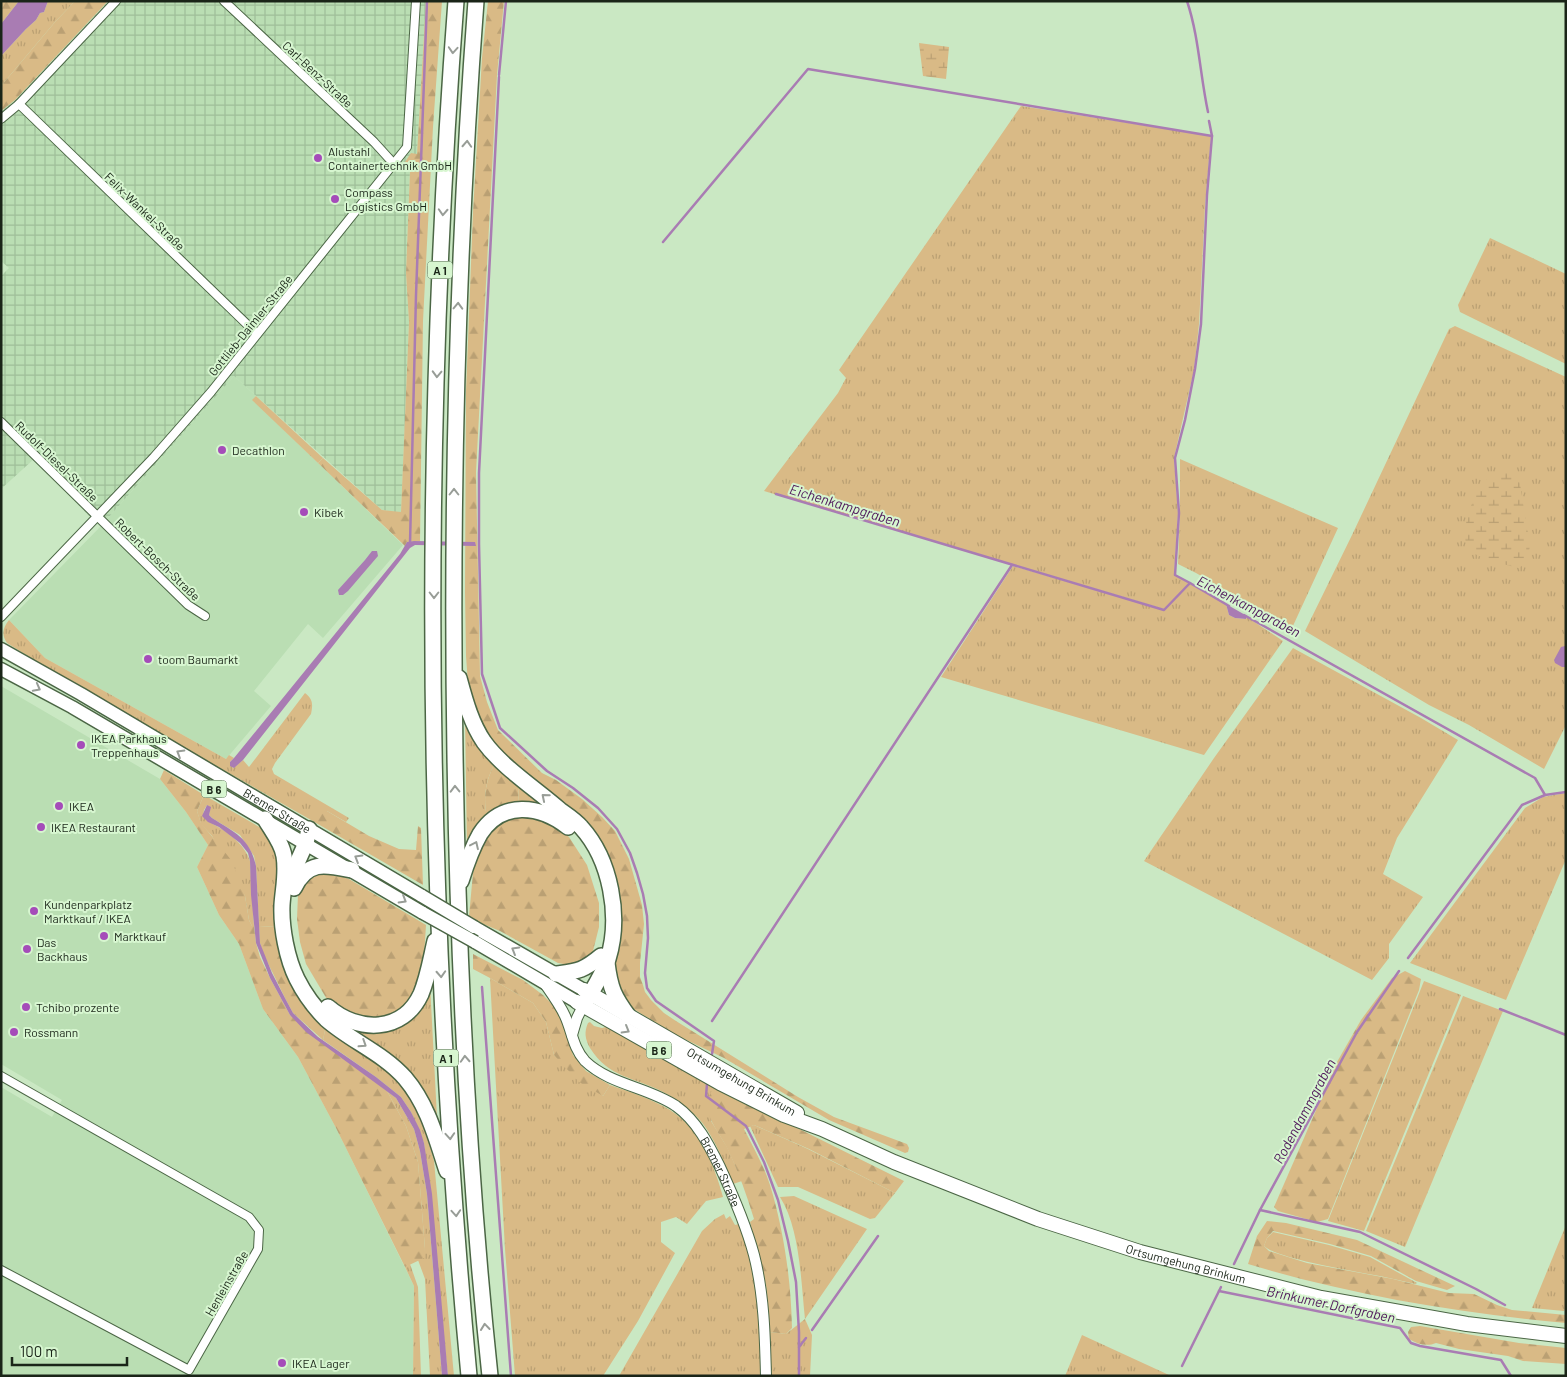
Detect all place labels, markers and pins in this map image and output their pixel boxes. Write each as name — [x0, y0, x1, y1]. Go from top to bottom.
place label: Alustahl Containertechnik GmbH — [328, 144, 452, 172]
marker: Alustahl Containertechnik GmbH — [312, 152, 324, 164]
place label: Compass Logistics GmbH — [345, 185, 427, 213]
marker: Compass Logistics GmbH — [329, 193, 341, 205]
place label: Decathlon — [232, 443, 285, 457]
marker: Decathlon — [216, 444, 228, 456]
place label: Kibek — [314, 505, 343, 519]
marker: Kibek — [298, 506, 310, 518]
place label: toom Baumarkt — [158, 652, 238, 666]
marker: toom Baumarkt — [142, 653, 154, 665]
place label: IKEA Parkhaus Treppenhaus — [91, 731, 167, 759]
marker: IKEA Parkhaus Treppenhaus — [75, 739, 87, 751]
place label: IKEA — [69, 799, 94, 813]
marker: IKEA — [53, 800, 65, 812]
place label: IKEA Restaurant — [51, 820, 136, 834]
marker: IKEA Restaurant — [35, 821, 47, 833]
place label: Kundenparkplatz Marktkauf / IKEA — [44, 897, 132, 925]
marker: Kundenparkplatz Marktkauf / IKEA — [28, 905, 40, 917]
place label: Marktkauf — [114, 929, 166, 943]
marker: Marktkauf — [98, 930, 110, 942]
place label: Das Backhaus — [37, 935, 88, 963]
marker: Das Backhaus — [21, 943, 33, 955]
place label: Tchibo prozente — [36, 1000, 119, 1014]
marker: Tchibo prozente — [20, 1001, 32, 1013]
place label: Rossmann — [24, 1025, 78, 1039]
marker: Rossmann — [8, 1026, 20, 1038]
place label: IKEA Lager — [292, 1356, 350, 1370]
marker: IKEA Lager — [276, 1357, 288, 1369]

